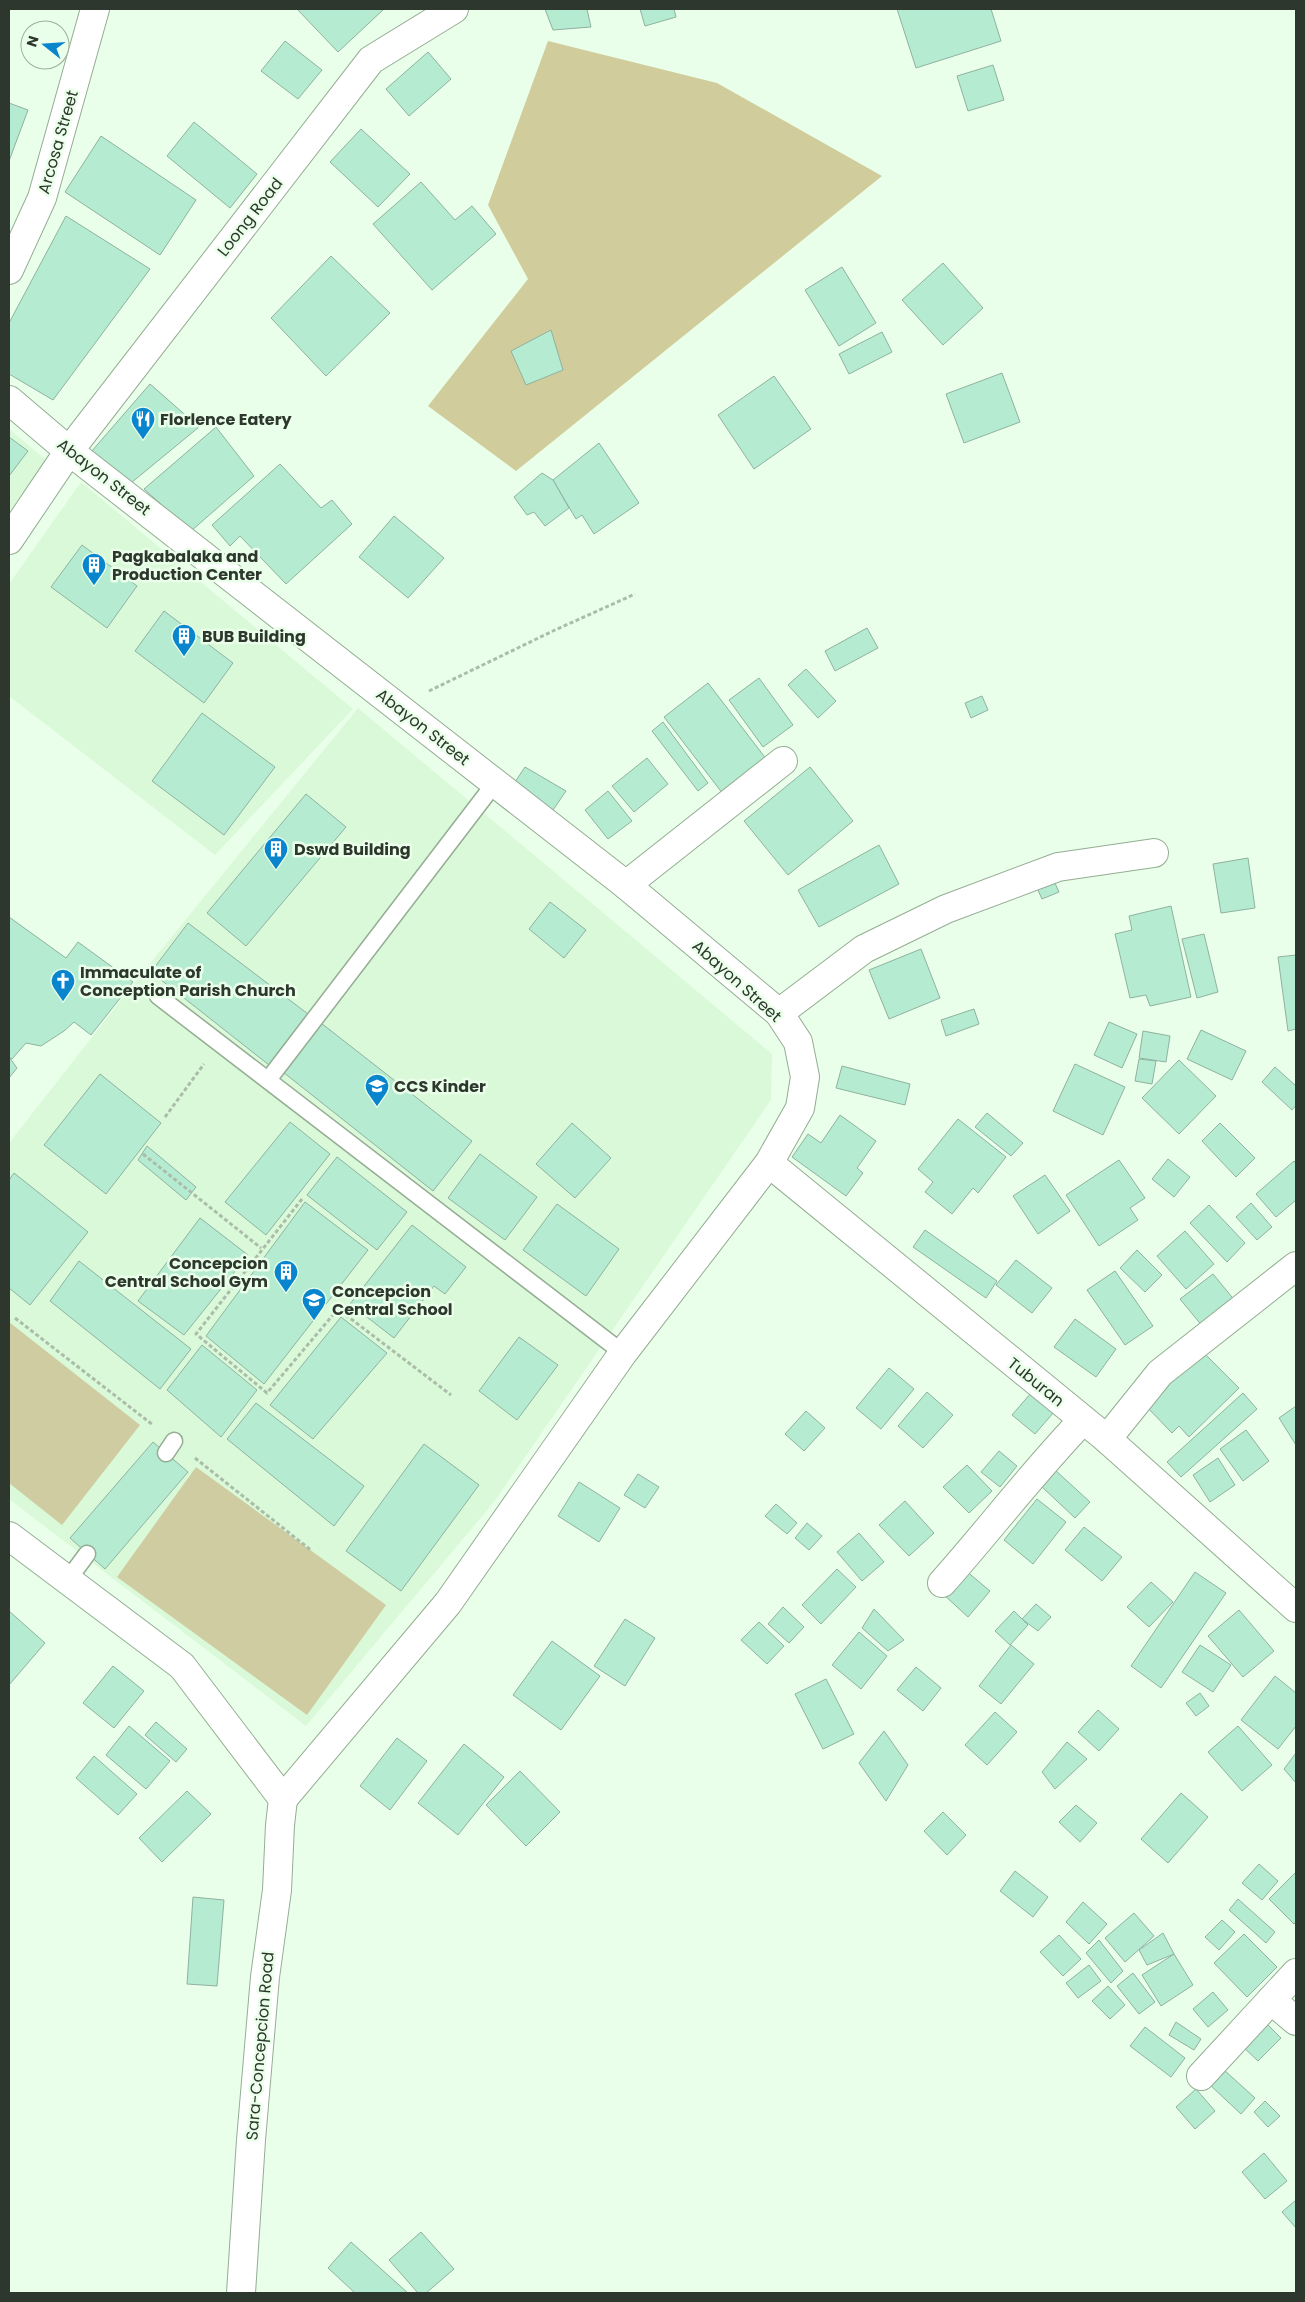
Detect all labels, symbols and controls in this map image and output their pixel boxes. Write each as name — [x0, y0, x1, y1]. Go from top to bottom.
north arrow — [20, 20, 70, 70]
text: N — [21, 33, 44, 49]
street label: Arcosa Street — [32, 87, 84, 197]
street label: Loong Road — [212, 173, 288, 261]
restaurant icon: Florlence Eatery — [130, 406, 156, 440]
place label: Florlence Eatery — [160, 408, 293, 431]
street label: Abayon Street — [52, 433, 156, 521]
place label: Pagkabalaka and Production Center — [112, 545, 262, 586]
building icon: Pagkabalaka and Production Center — [81, 552, 107, 586]
building icon: BUB Building — [171, 623, 197, 657]
place label: BUB Building — [202, 625, 306, 648]
street label: Abayon Street — [371, 683, 475, 771]
building icon: Dswd Building — [263, 836, 289, 870]
place label: Dswd Building — [294, 838, 411, 861]
street label: Abayon Street — [687, 935, 787, 1027]
place label: Immaculate of Conception Parish Church — [80, 961, 296, 1002]
church icon: Immaculate of Conception Parish Church — [50, 968, 76, 1002]
school or university icon: CCS Kinder — [364, 1073, 390, 1107]
place label: CCS Kinder — [394, 1075, 486, 1098]
place label: Concepcion Central School Gym — [105, 1252, 268, 1293]
building icon: Concepcion Central School Gym — [273, 1259, 299, 1293]
place label: Concepcion Central School — [332, 1280, 453, 1321]
school or university icon: Concepcion Central School — [301, 1287, 327, 1321]
street label: Tuburan — [1003, 1352, 1069, 1412]
street label: Sara-Concepcion Road — [240, 1951, 280, 2141]

